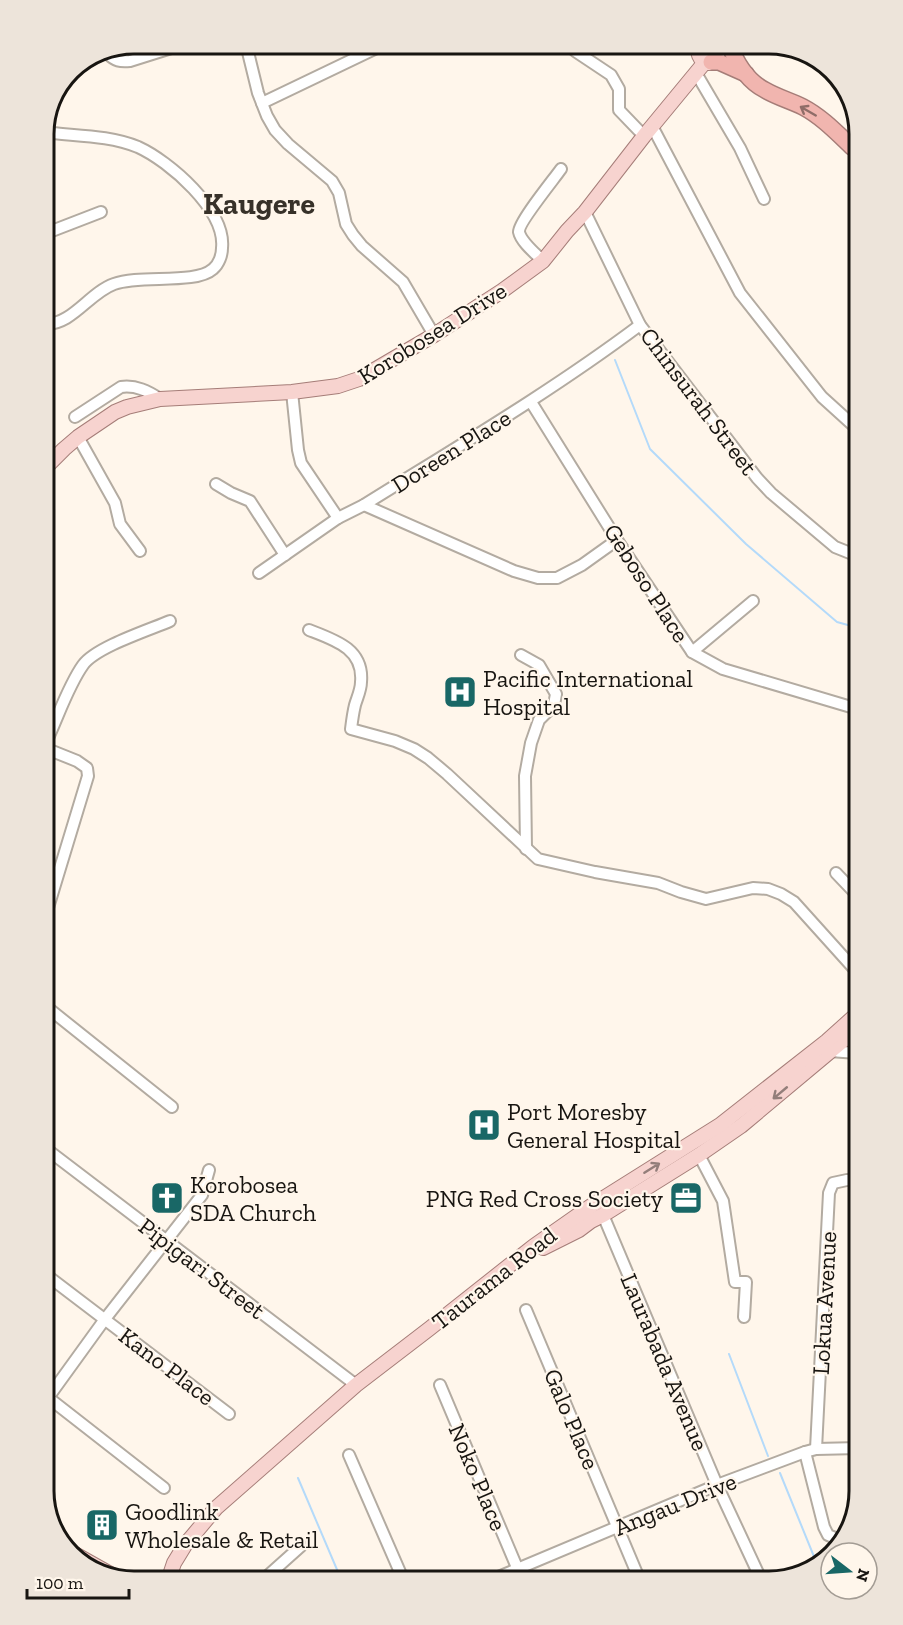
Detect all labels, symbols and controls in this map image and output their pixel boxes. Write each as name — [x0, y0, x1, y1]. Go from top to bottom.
one-way arrow — [800, 105, 817, 117]
district label: Kaugere — [203, 186, 315, 222]
street label: Korobosea Drive — [352, 276, 512, 390]
street label: Chinsurah Street — [634, 322, 764, 480]
street label: Doreen Place — [386, 403, 516, 499]
street label: Geboso Place — [598, 518, 696, 648]
place label: Pacific International Hospital — [483, 664, 693, 721]
hospital icon: Pacific International Hospital — [442, 674, 478, 710]
one-way arrow — [773, 1086, 788, 1100]
place label: Port Moresby General Hospital — [507, 1097, 681, 1154]
hospital icon: Port Moresby General Hospital — [466, 1107, 502, 1143]
one-way arrow — [644, 1162, 661, 1175]
place label: Korobosea SDA Church — [190, 1170, 317, 1227]
church icon: Korobosea SDA Church — [149, 1180, 185, 1216]
office icon: PNG Red Cross Society — [668, 1180, 704, 1216]
place label: PNG Red Cross Society — [426, 1184, 664, 1213]
street label: Pipigari Street — [133, 1211, 271, 1325]
street label: Taurama Road — [426, 1220, 562, 1336]
street label: Lokua Avenue — [806, 1230, 842, 1376]
street label: Laurabada Avenue — [615, 1269, 715, 1455]
street label: Kano Place — [113, 1321, 221, 1411]
street label: Galo Place — [538, 1364, 606, 1474]
street label: Noko Place — [442, 1419, 514, 1535]
street label: Angau Drive — [610, 1466, 740, 1542]
place label: Goodlink Wholesale & Retail — [125, 1497, 318, 1554]
building icon: Goodlink Wholesale & Retail — [84, 1507, 120, 1543]
north arrow — [819, 1541, 879, 1601]
scale bar — [27, 1562, 129, 1600]
text: N — [852, 1567, 874, 1584]
text: 100 m — [36, 1572, 84, 1594]

